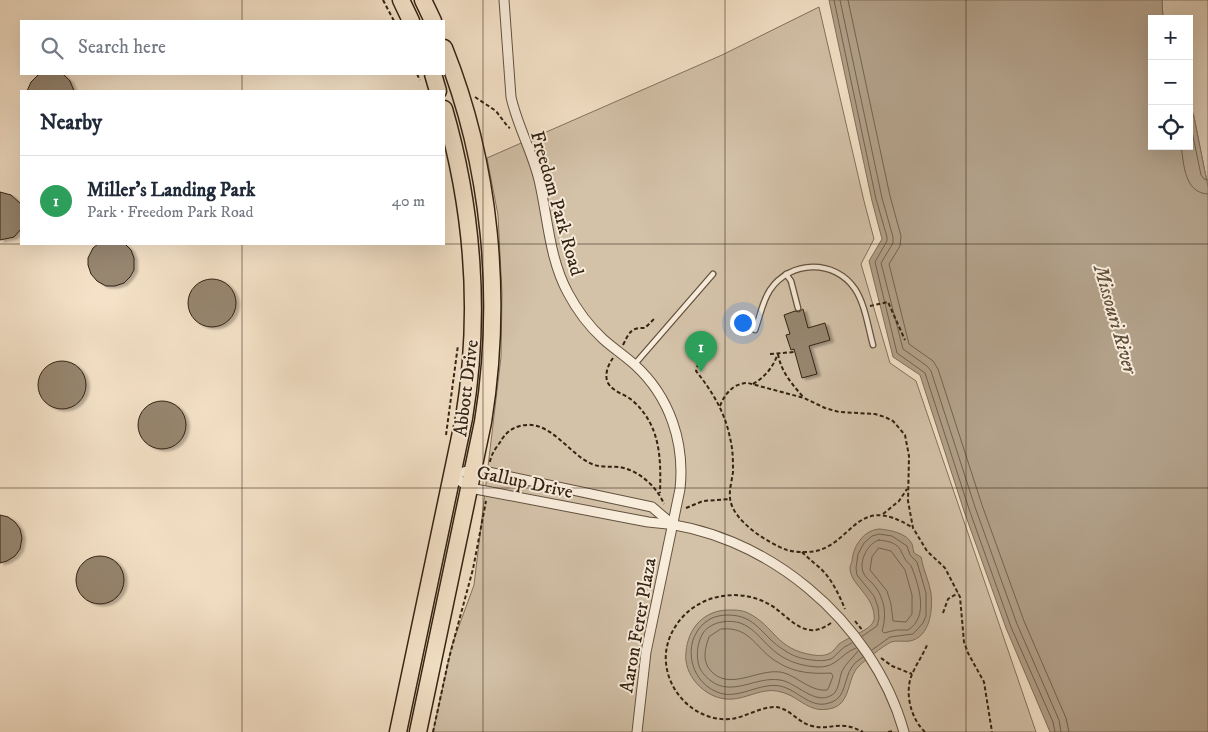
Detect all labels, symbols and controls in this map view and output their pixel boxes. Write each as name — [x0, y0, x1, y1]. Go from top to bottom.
map controls — [1148, 15, 1193, 150]
button: + — [1148, 15, 1193, 60]
search box — [20, 20, 445, 75]
icon: search — [38, 34, 66, 62]
text: Search here — [78, 36, 166, 59]
button: − — [1148, 60, 1193, 105]
button: locate — [1148, 105, 1193, 150]
text: Nearby — [40, 110, 102, 136]
street label: Freedom Park Road — [525, 128, 588, 279]
text: Miller's Landing Park — [87, 179, 255, 202]
text: 1 — [53, 191, 59, 211]
text: 40 m — [392, 191, 425, 211]
text: Park · Freedom Park Road — [87, 202, 254, 222]
water label: Missouri River — [1087, 260, 1143, 378]
your location — [730, 310, 756, 336]
pin: 1 — [685, 331, 717, 372]
street label: Abbott Drive — [449, 338, 484, 438]
street label: Gallup Drive — [474, 461, 575, 504]
street label: Aaron Ferer Plaza — [615, 556, 662, 695]

